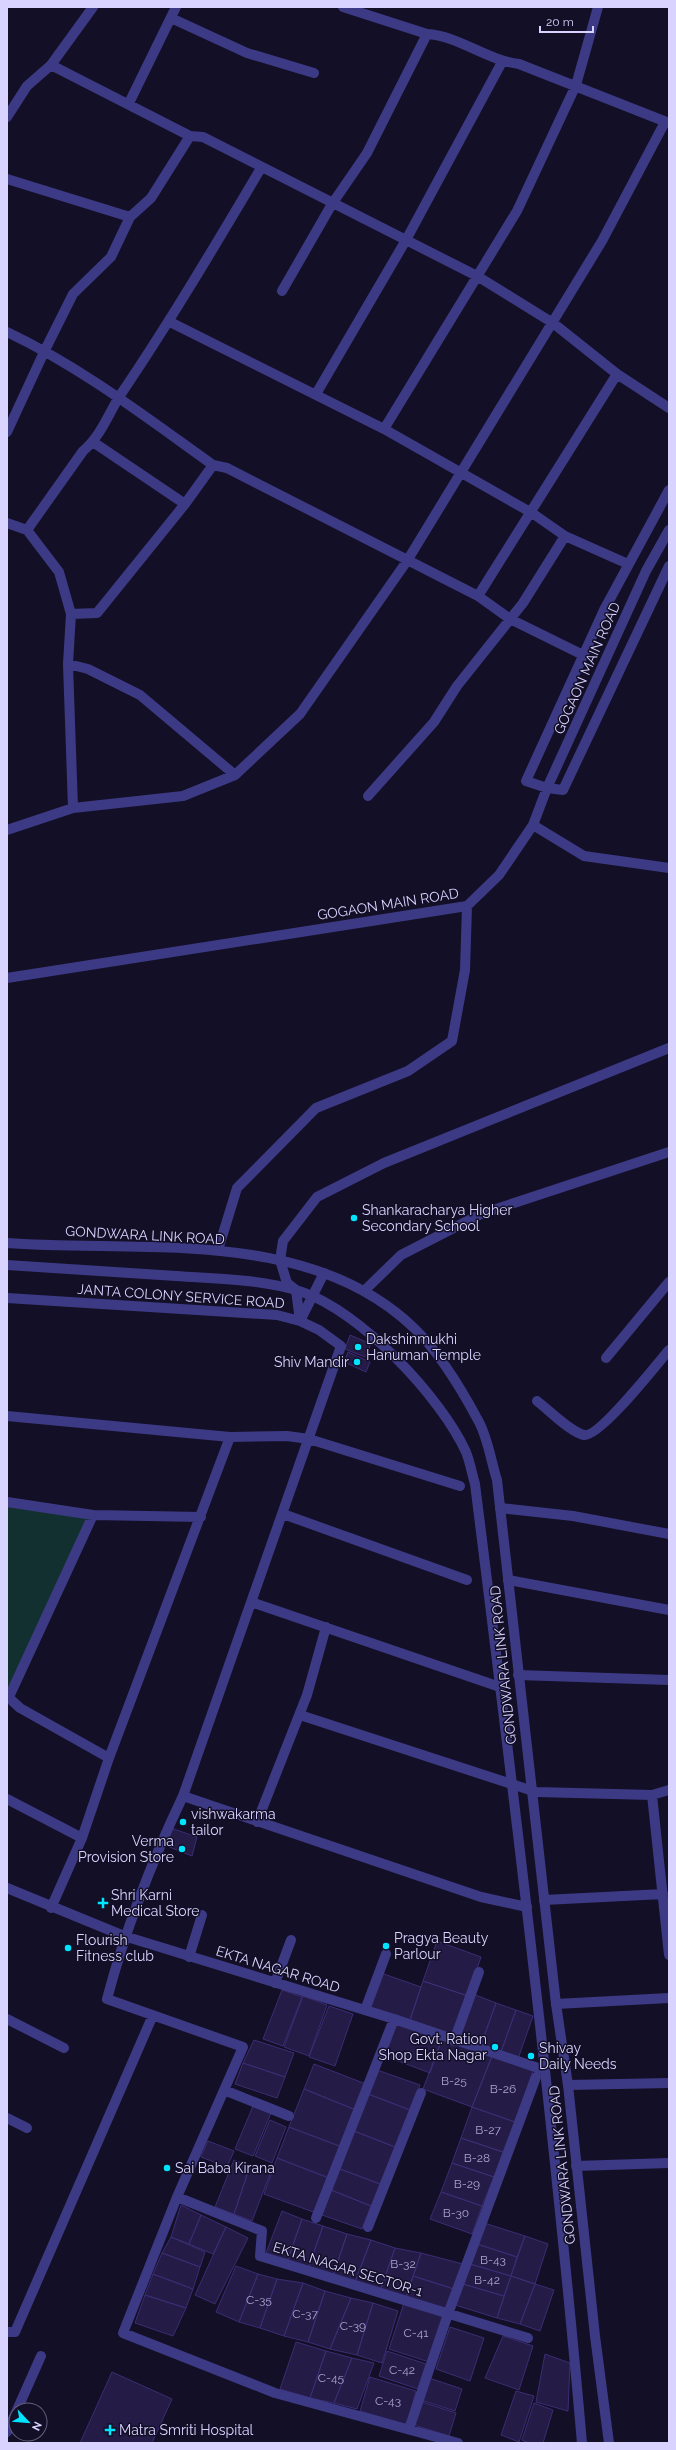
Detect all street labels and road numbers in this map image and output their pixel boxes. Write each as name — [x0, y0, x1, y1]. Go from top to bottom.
street label: GOGAON MAIN ROAD — [551, 599, 623, 737]
street label: GOGAON MAIN ROAD — [316, 885, 460, 923]
street label: GONDWARA LINK ROAD — [65, 1223, 225, 1247]
street label: JANTA COLONY SERVICE ROAD — [77, 1281, 285, 1311]
street label: GONDWARA LINK ROAD — [487, 1585, 519, 1745]
street label: EKTA NAGAR ROAD — [214, 1943, 342, 1995]
street label: GONDWARA LINK ROAD — [546, 2085, 578, 2245]
street label: EKTA NAGAR SECTOR-1 — [271, 2239, 425, 2299]

